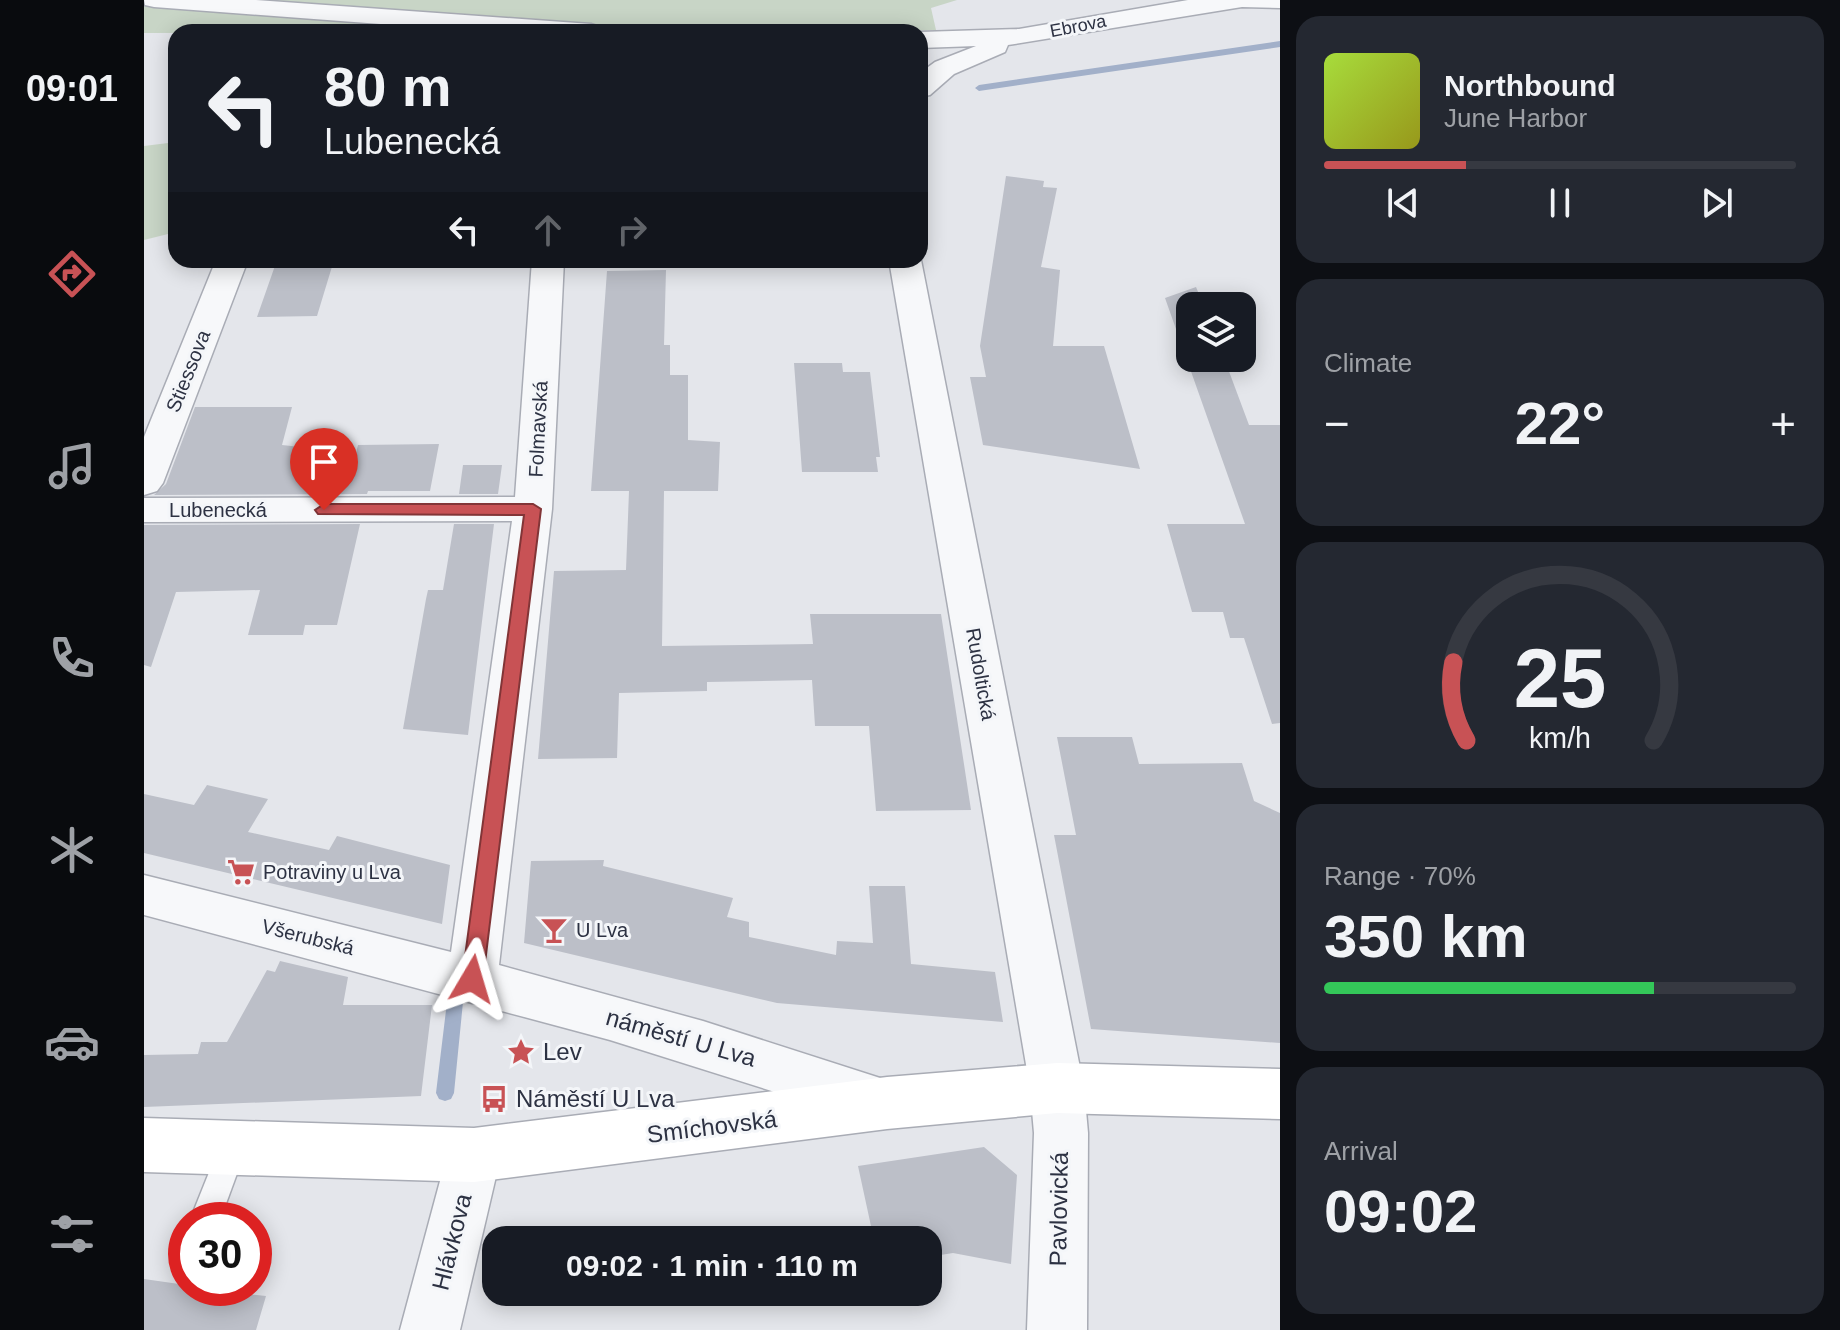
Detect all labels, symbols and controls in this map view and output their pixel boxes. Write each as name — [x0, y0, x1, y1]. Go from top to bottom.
street label: Ebrova — [1048, 11, 1109, 41]
text: 80 m — [324, 55, 452, 118]
icon: left — [192, 56, 296, 160]
text: 09:01 — [26, 68, 118, 109]
text: Northbound — [1444, 69, 1616, 102]
text: June Harbor — [1444, 103, 1587, 133]
text: Lubenecká — [324, 121, 500, 162]
icon: previous — [1381, 181, 1425, 225]
icon: pause — [1538, 181, 1582, 225]
icon: next — [1695, 181, 1739, 225]
icon: left — [442, 208, 486, 252]
icon: ahead — [526, 208, 570, 252]
icon: right — [610, 208, 654, 252]
icon: directions — [44, 246, 100, 302]
map controls — [1176, 292, 1256, 372]
button: layers — [1176, 292, 1256, 372]
street label: Stiessova — [162, 326, 215, 415]
text: Climate — [1324, 348, 1412, 378]
street label: Folmavská — [524, 379, 552, 478]
text: 22° — [1515, 390, 1605, 457]
text: − — [1324, 399, 1350, 448]
text: + — [1770, 399, 1796, 448]
pin — [290, 428, 358, 510]
icon: music — [44, 438, 100, 494]
icon: arrive — [302, 440, 346, 484]
street label: Lubenecká — [169, 499, 268, 521]
street label: Rudoltická — [962, 626, 1000, 723]
icon: phone — [44, 630, 100, 686]
text: 25 — [1514, 632, 1606, 725]
text: km/h — [1529, 722, 1591, 754]
icon: climate — [44, 822, 100, 878]
supermarket icon: Potraviny u Lva — [226, 857, 256, 887]
place label: Potraviny u Lva — [263, 861, 402, 883]
text: Range · 70% — [1324, 861, 1476, 891]
text: 350 km — [1324, 903, 1528, 970]
street label: Všerubská — [259, 915, 357, 959]
bar icon: U Lva — [539, 915, 569, 945]
place label: U Lva — [576, 919, 629, 941]
position arrow — [430, 937, 514, 1021]
street label: náměstí U Lva — [603, 1003, 760, 1072]
icon: car — [44, 1014, 100, 1070]
place icon: Lev — [506, 1037, 536, 1067]
place label: Lev — [543, 1038, 582, 1065]
bus stop icon: Náměstí U Lva — [479, 1084, 509, 1114]
place label: Náměstí U Lva — [516, 1085, 675, 1112]
street label: Smíchovská — [645, 1105, 779, 1148]
text: Arrival — [1324, 1136, 1398, 1166]
street label: Pavlovická — [1044, 1151, 1073, 1267]
text: 09:02 — [1324, 1178, 1477, 1245]
street label: Hlávkova — [426, 1190, 477, 1293]
speed limit sign: 30 — [168, 1202, 272, 1306]
icon: filters — [44, 1206, 100, 1262]
text: 09:02 · 1 min · 110 m — [566, 1249, 858, 1282]

